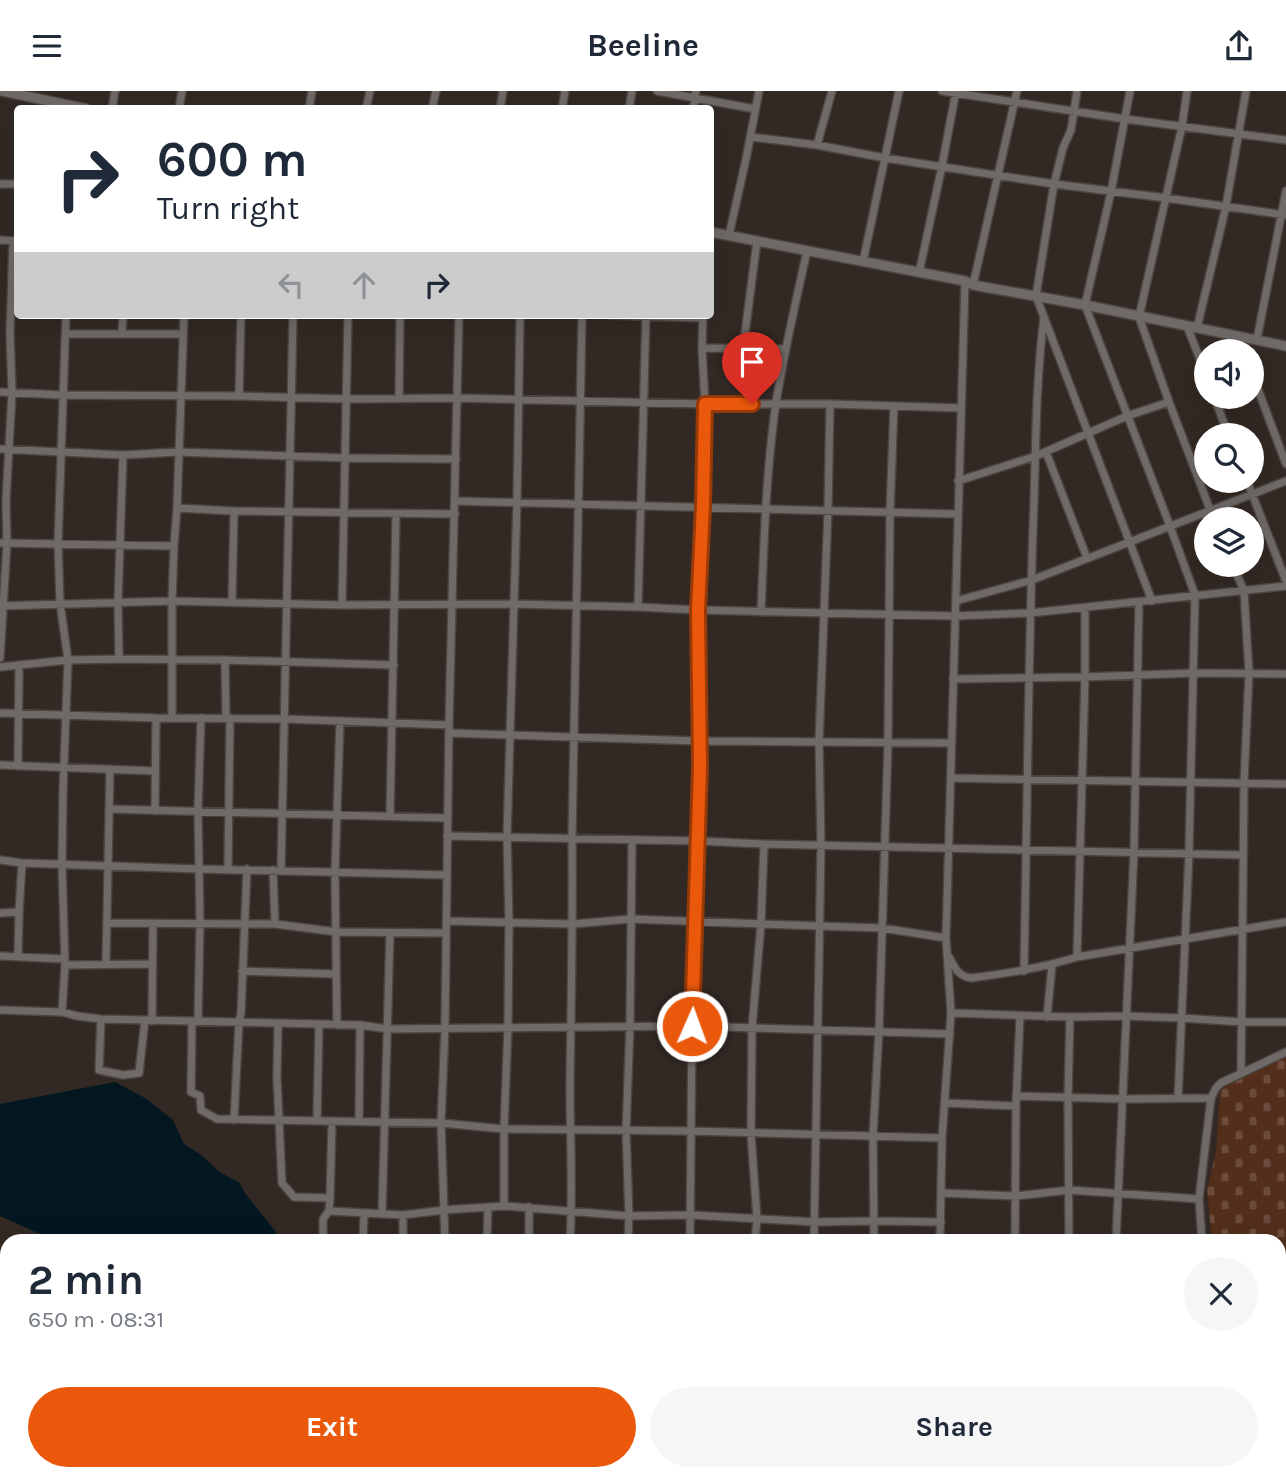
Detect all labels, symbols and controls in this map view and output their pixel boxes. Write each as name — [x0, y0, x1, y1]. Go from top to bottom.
icon: menu — [28, 27, 66, 65]
text: Beeline — [587, 27, 699, 64]
icon: share — [1220, 27, 1258, 65]
text: 600 m — [157, 131, 308, 188]
icon: right — [42, 133, 133, 224]
text: Turn right — [157, 190, 299, 227]
icon: left — [272, 266, 310, 304]
icon: ahead — [345, 266, 383, 304]
icon: right — [418, 266, 456, 304]
pin — [722, 332, 782, 404]
map controls — [1194, 339, 1264, 577]
button: sound — [1194, 339, 1264, 409]
icon: arrive — [733, 343, 771, 381]
button: search — [1194, 423, 1264, 493]
button: layers — [1194, 507, 1264, 577]
position arrow — [655, 989, 729, 1063]
text: 2 min — [28, 1255, 144, 1305]
button: close — [1184, 1257, 1258, 1331]
text: 650 m · 08:31 — [28, 1306, 164, 1333]
button: Exit — [28, 1387, 636, 1467]
button: Share — [650, 1387, 1258, 1467]

